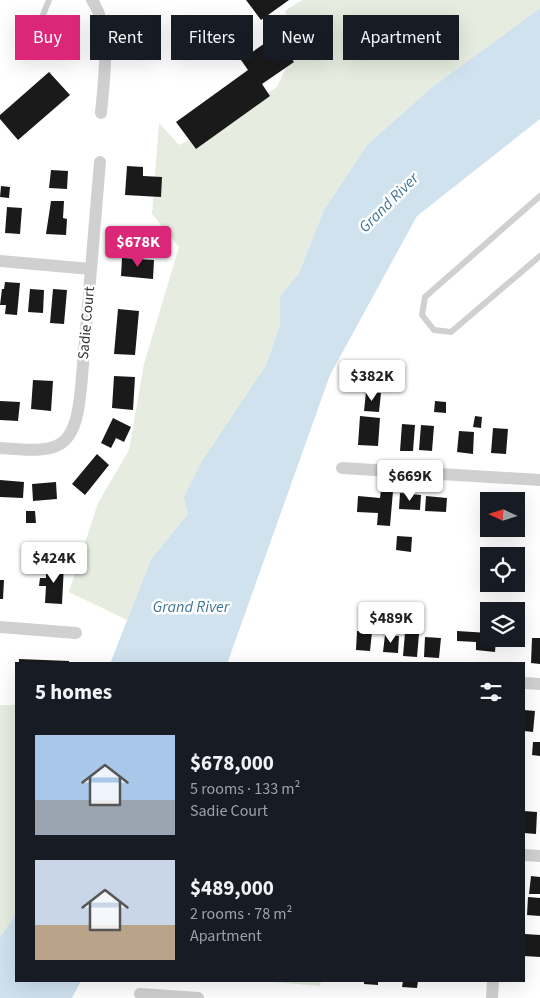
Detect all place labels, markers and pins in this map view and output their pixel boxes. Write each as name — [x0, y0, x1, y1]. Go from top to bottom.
pin: $678K — [103, 226, 173, 268]
pin: $382K — [337, 360, 407, 402]
pin: $669K — [375, 460, 445, 502]
pin: $424K — [19, 542, 89, 584]
pin: $489K — [356, 602, 426, 644]

